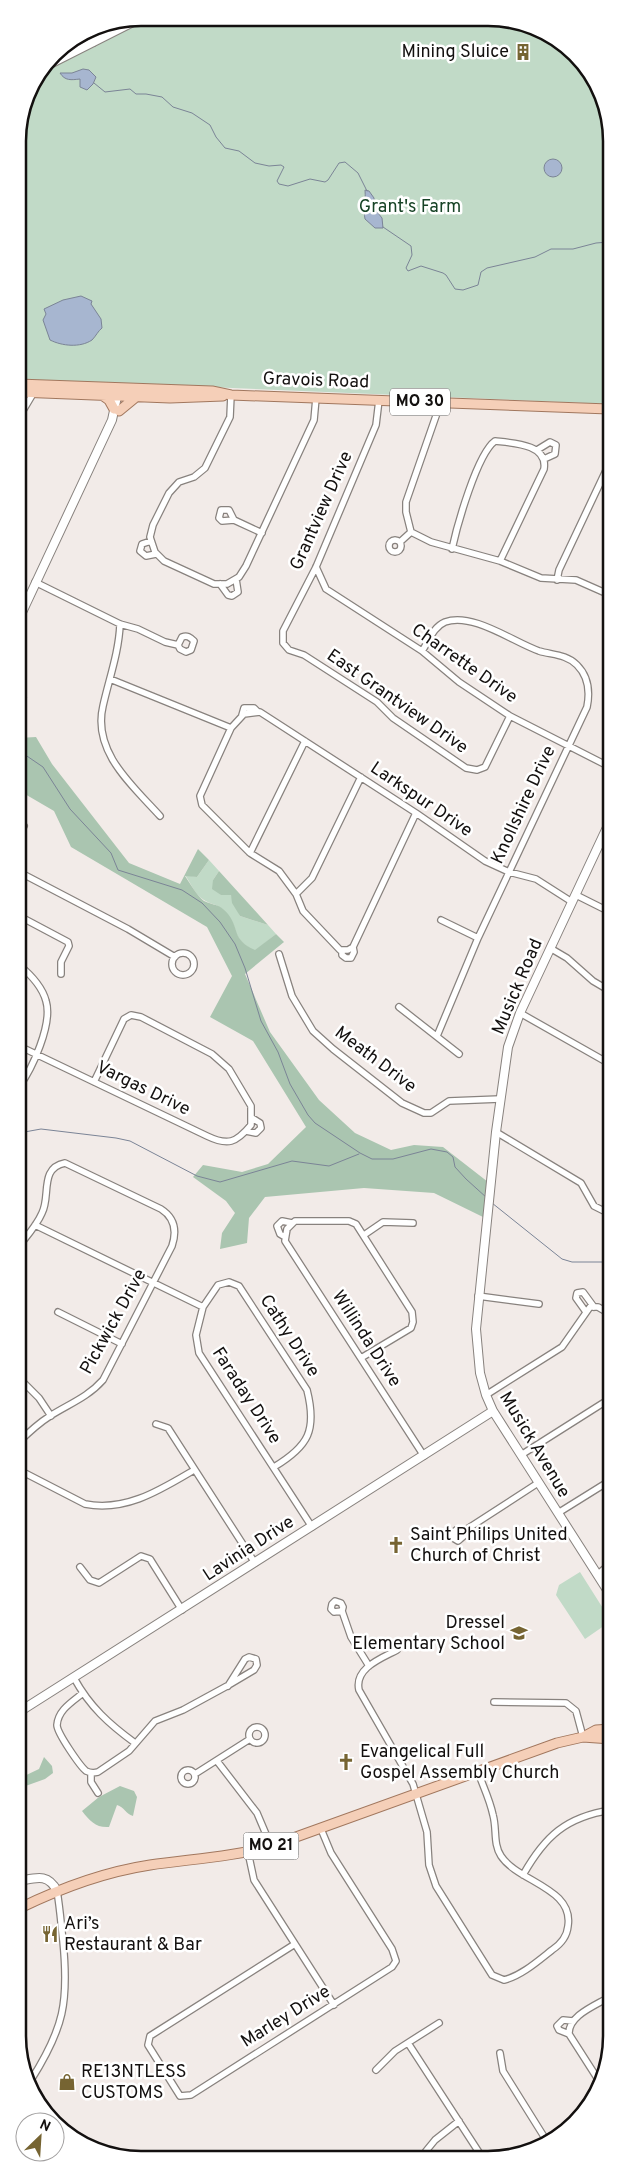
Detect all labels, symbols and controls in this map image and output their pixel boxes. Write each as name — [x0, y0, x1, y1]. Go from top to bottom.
place label: Mining Sluice — [401, 41, 509, 64]
building icon: Mining Sluice — [513, 42, 533, 62]
park label: Grant's Farm — [359, 196, 461, 219]
street label: Gravois Road — [262, 368, 370, 394]
road number: MO 30 — [390, 388, 450, 416]
street label: Grantview Drive — [285, 448, 359, 574]
street label: Charrette Drive — [407, 619, 521, 709]
street label: East Grantview Drive — [322, 645, 472, 759]
street label: Knollshire Drive — [487, 742, 561, 868]
street label: Larkspur Drive — [365, 757, 477, 843]
street label: Musick Road — [487, 936, 549, 1038]
street label: Meath Drive — [329, 1022, 421, 1098]
street label: Vargas Drive — [92, 1056, 194, 1122]
street label: Pickwick Drive — [76, 1265, 152, 1379]
street label: Willinda Drive — [326, 1286, 406, 1392]
street label: Cathy Drive — [254, 1290, 324, 1382]
street label: Faraday Drive — [206, 1343, 286, 1449]
street label: Musick Avenue — [493, 1388, 575, 1502]
street label: Lavinia Drive — [199, 1511, 299, 1587]
place label: Saint Philips United Church of Christ — [410, 1524, 568, 1568]
church icon: Saint Philips United Church of Christ — [386, 1535, 406, 1555]
place label: Dressel Elementary School — [352, 1612, 505, 1656]
school or university icon: Dressel Elementary School — [509, 1623, 529, 1643]
place label: Evangelical Full Gospel Assembly Church — [360, 1741, 559, 1785]
church icon: Evangelical Full Gospel Assembly Church — [336, 1752, 356, 1772]
road number: MO 21 — [244, 1832, 298, 1860]
place label: Ari’s Restaurant & Bar — [64, 1913, 202, 1957]
restaurant icon: Ari’s Restaurant & Bar — [40, 1924, 60, 1944]
street label: Marley Drive — [237, 1980, 335, 2054]
place label: RE13NTLESS CUSTOMS — [81, 2061, 187, 2105]
shop icon: RE13NTLESS CUSTOMS — [57, 2072, 77, 2092]
north arrow — [15, 2112, 65, 2162]
text: N — [37, 2117, 53, 2136]

